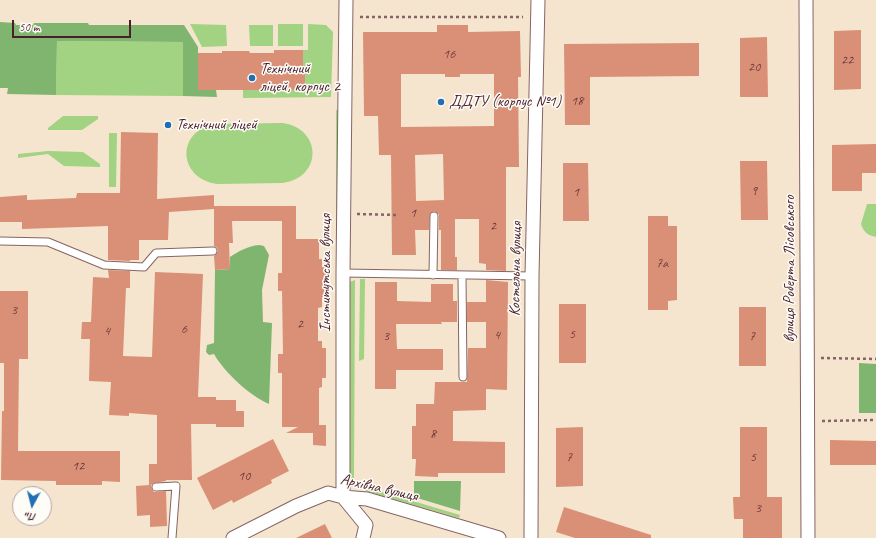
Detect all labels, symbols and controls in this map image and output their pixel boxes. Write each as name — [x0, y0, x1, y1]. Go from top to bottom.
scale bar — [14, 12, 133, 38]
text: 50 m — [19, 19, 39, 35]
house number: 16 — [443, 46, 455, 62]
house number: 22 — [841, 52, 853, 68]
place label: Технічний ліцей, корпус 2 — [260, 59, 340, 97]
house number: 20 — [748, 59, 760, 75]
marker: Технічний ліцей, корпус 2 — [247, 73, 257, 83]
place label: ДДТУ (корпус №1) — [449, 92, 561, 112]
house number: 18 — [571, 93, 583, 109]
marker: ДДТУ (корпус №1) — [436, 97, 446, 107]
place label: Технічний ліцей — [176, 115, 257, 135]
marker: Технічний ліцей — [163, 120, 173, 130]
house number: 9 — [751, 183, 757, 199]
house number: 1 — [573, 184, 579, 200]
street label: вулиця Роберта Лісовського — [780, 195, 800, 343]
house number: 1 — [410, 205, 416, 221]
street label: Інститутська вулиця — [316, 214, 336, 332]
house number: 2 — [490, 218, 496, 234]
street label: Костельна вулиця — [506, 222, 526, 316]
house number: 7а — [656, 255, 668, 271]
house number: 3 — [11, 302, 17, 318]
house number: 2 — [297, 316, 303, 332]
house number: 6 — [181, 321, 187, 337]
house number: 4 — [104, 323, 110, 339]
house number: 5 — [569, 326, 575, 342]
house number: 4 — [494, 327, 500, 343]
house number: 3 — [383, 328, 389, 344]
house number: 7 — [749, 328, 755, 344]
house number: 8 — [430, 426, 436, 442]
house number: 7 — [566, 449, 572, 465]
house number: 5 — [750, 449, 756, 465]
house number: 12 — [72, 458, 84, 474]
house number: 10 — [238, 468, 250, 484]
street label: Архівна вулиця — [339, 470, 419, 506]
north arrow — [12, 486, 52, 526]
house number: 3 — [755, 500, 761, 516]
text: Пн — [24, 509, 37, 525]

